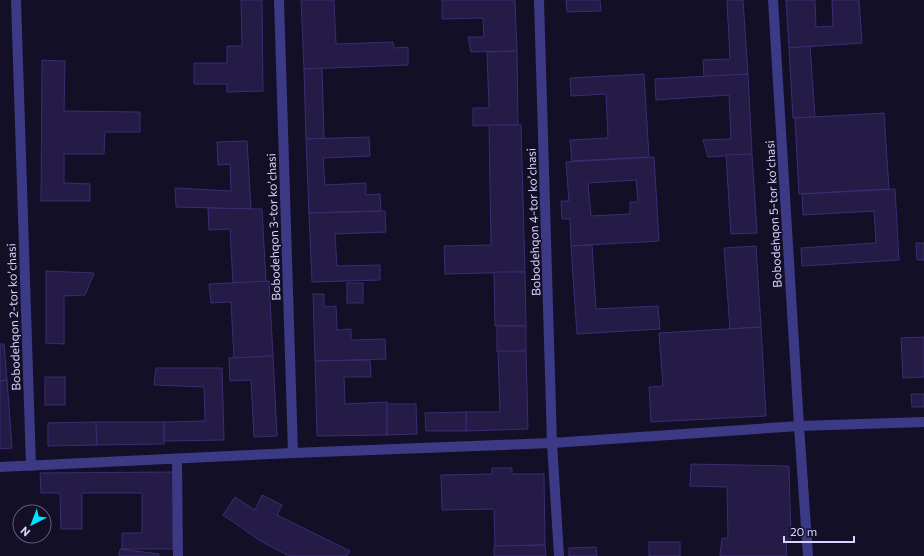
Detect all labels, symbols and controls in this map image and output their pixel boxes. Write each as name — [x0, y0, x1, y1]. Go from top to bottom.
street label: Bobodehqon 5-tor koʼchasi — [762, 140, 784, 288]
street label: Bobodehqon 4-tor koʼchasi — [523, 148, 543, 296]
street label: Bobodehqon 3-tor koʼchasi — [263, 153, 283, 301]
street label: Bobodehqon 2-tor koʼchasi — [3, 243, 23, 391]
north arrow — [12, 504, 52, 544]
scale bar — [784, 518, 854, 544]
text: N — [18, 524, 32, 539]
text: 20 m — [790, 524, 817, 538]

